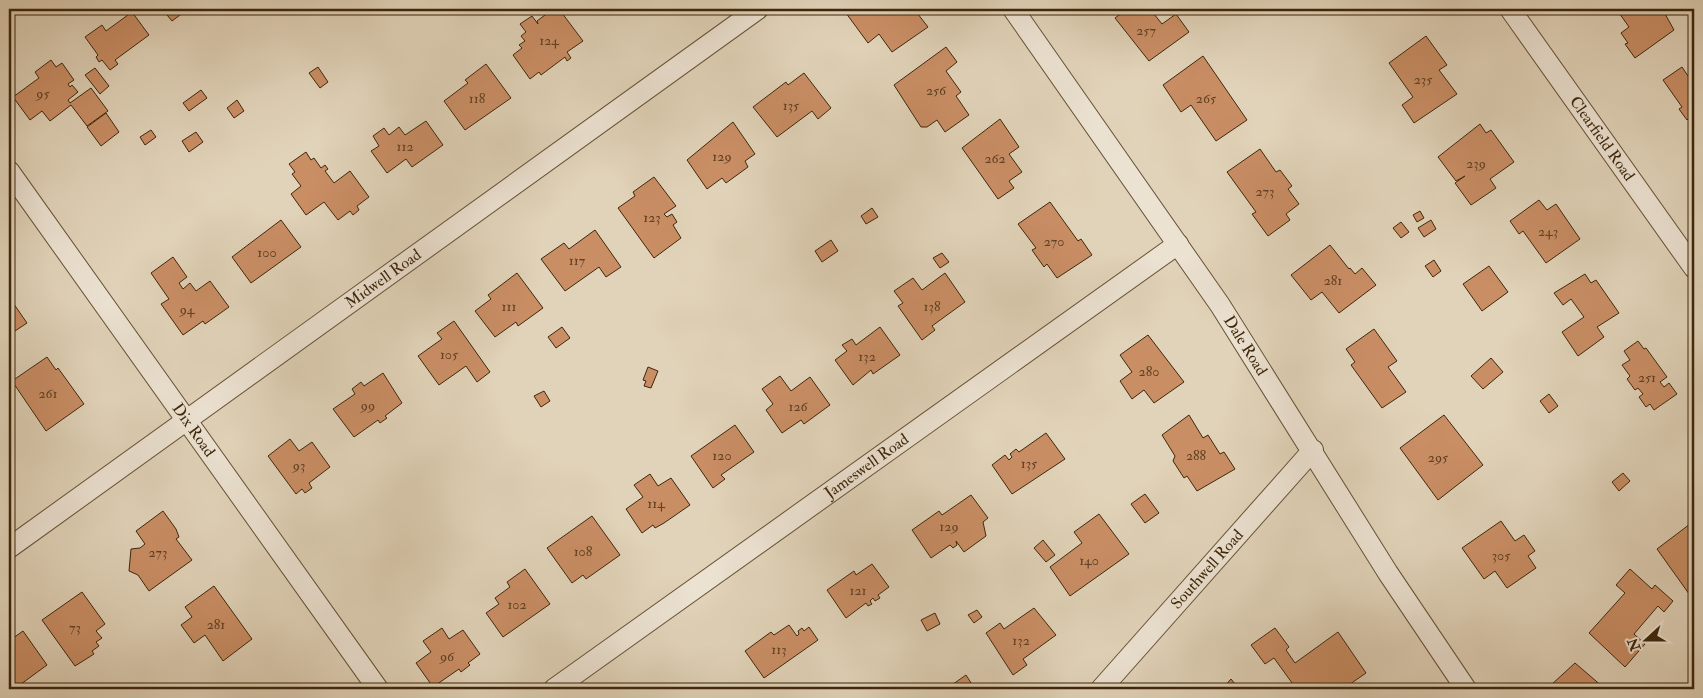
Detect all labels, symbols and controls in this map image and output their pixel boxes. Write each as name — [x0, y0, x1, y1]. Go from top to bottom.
house number: 257 — [1136, 22, 1156, 39]
house number: 124 — [539, 32, 560, 49]
house number: 235 — [1414, 71, 1433, 88]
house number: 256 — [926, 82, 947, 99]
house number: 95 — [35, 85, 51, 102]
house number: 118 — [469, 90, 486, 107]
house number: 265 — [1196, 90, 1217, 107]
street label: Clearfield Road — [1565, 92, 1639, 185]
house number: 135 — [783, 97, 800, 114]
house number: 112 — [396, 138, 414, 155]
house number: 129 — [712, 148, 732, 165]
house number: 262 — [984, 150, 1006, 167]
house number: 239 — [1466, 155, 1486, 172]
house number: 273 — [1256, 183, 1274, 200]
house number: 123 — [643, 209, 661, 226]
house number: 243 — [1538, 223, 1558, 240]
house number: 270 — [1044, 233, 1064, 250]
house number: 100 — [257, 244, 277, 261]
street label: Midwell Road — [341, 245, 425, 313]
house number: 117 — [569, 252, 586, 269]
house number: 281 — [1324, 272, 1342, 289]
house number: 111 — [502, 298, 517, 315]
house number: 138 — [924, 298, 941, 315]
house number: 94 — [179, 301, 196, 318]
street label: Dale Road — [1219, 312, 1272, 379]
house number: 105 — [440, 346, 459, 363]
house number: 132 — [858, 348, 876, 365]
house number: 280 — [1139, 363, 1159, 380]
house number: 251 — [1638, 369, 1656, 386]
house number: 261 — [38, 385, 58, 402]
house number: 99 — [360, 397, 375, 414]
house number: 126 — [788, 398, 809, 415]
street label: Dix Road — [168, 399, 219, 461]
street label: Jameswell Road — [820, 429, 913, 504]
house number: 120 — [712, 447, 732, 464]
house number: 288 — [1186, 447, 1207, 464]
house number: 295 — [1428, 449, 1449, 466]
house number: 135 — [1021, 455, 1038, 472]
house number: 93 — [292, 457, 305, 474]
house number: 114 — [647, 495, 666, 512]
house number: 129 — [939, 518, 959, 535]
street label: Southwell Road — [1167, 525, 1248, 613]
house number: 108 — [574, 543, 593, 560]
house number: 273 — [149, 544, 167, 561]
house number: 305 — [1492, 547, 1511, 564]
house number: 140 — [1079, 552, 1099, 569]
house number: 121 — [849, 582, 867, 599]
house number: 102 — [507, 596, 527, 613]
house number: 281 — [207, 616, 225, 633]
north arrow — [1620, 616, 1670, 666]
house number: 73 — [69, 619, 81, 636]
house number: 132 — [1012, 632, 1030, 649]
text: N — [1624, 635, 1645, 654]
house number: 113 — [771, 641, 787, 658]
house number: 96 — [439, 648, 455, 665]

